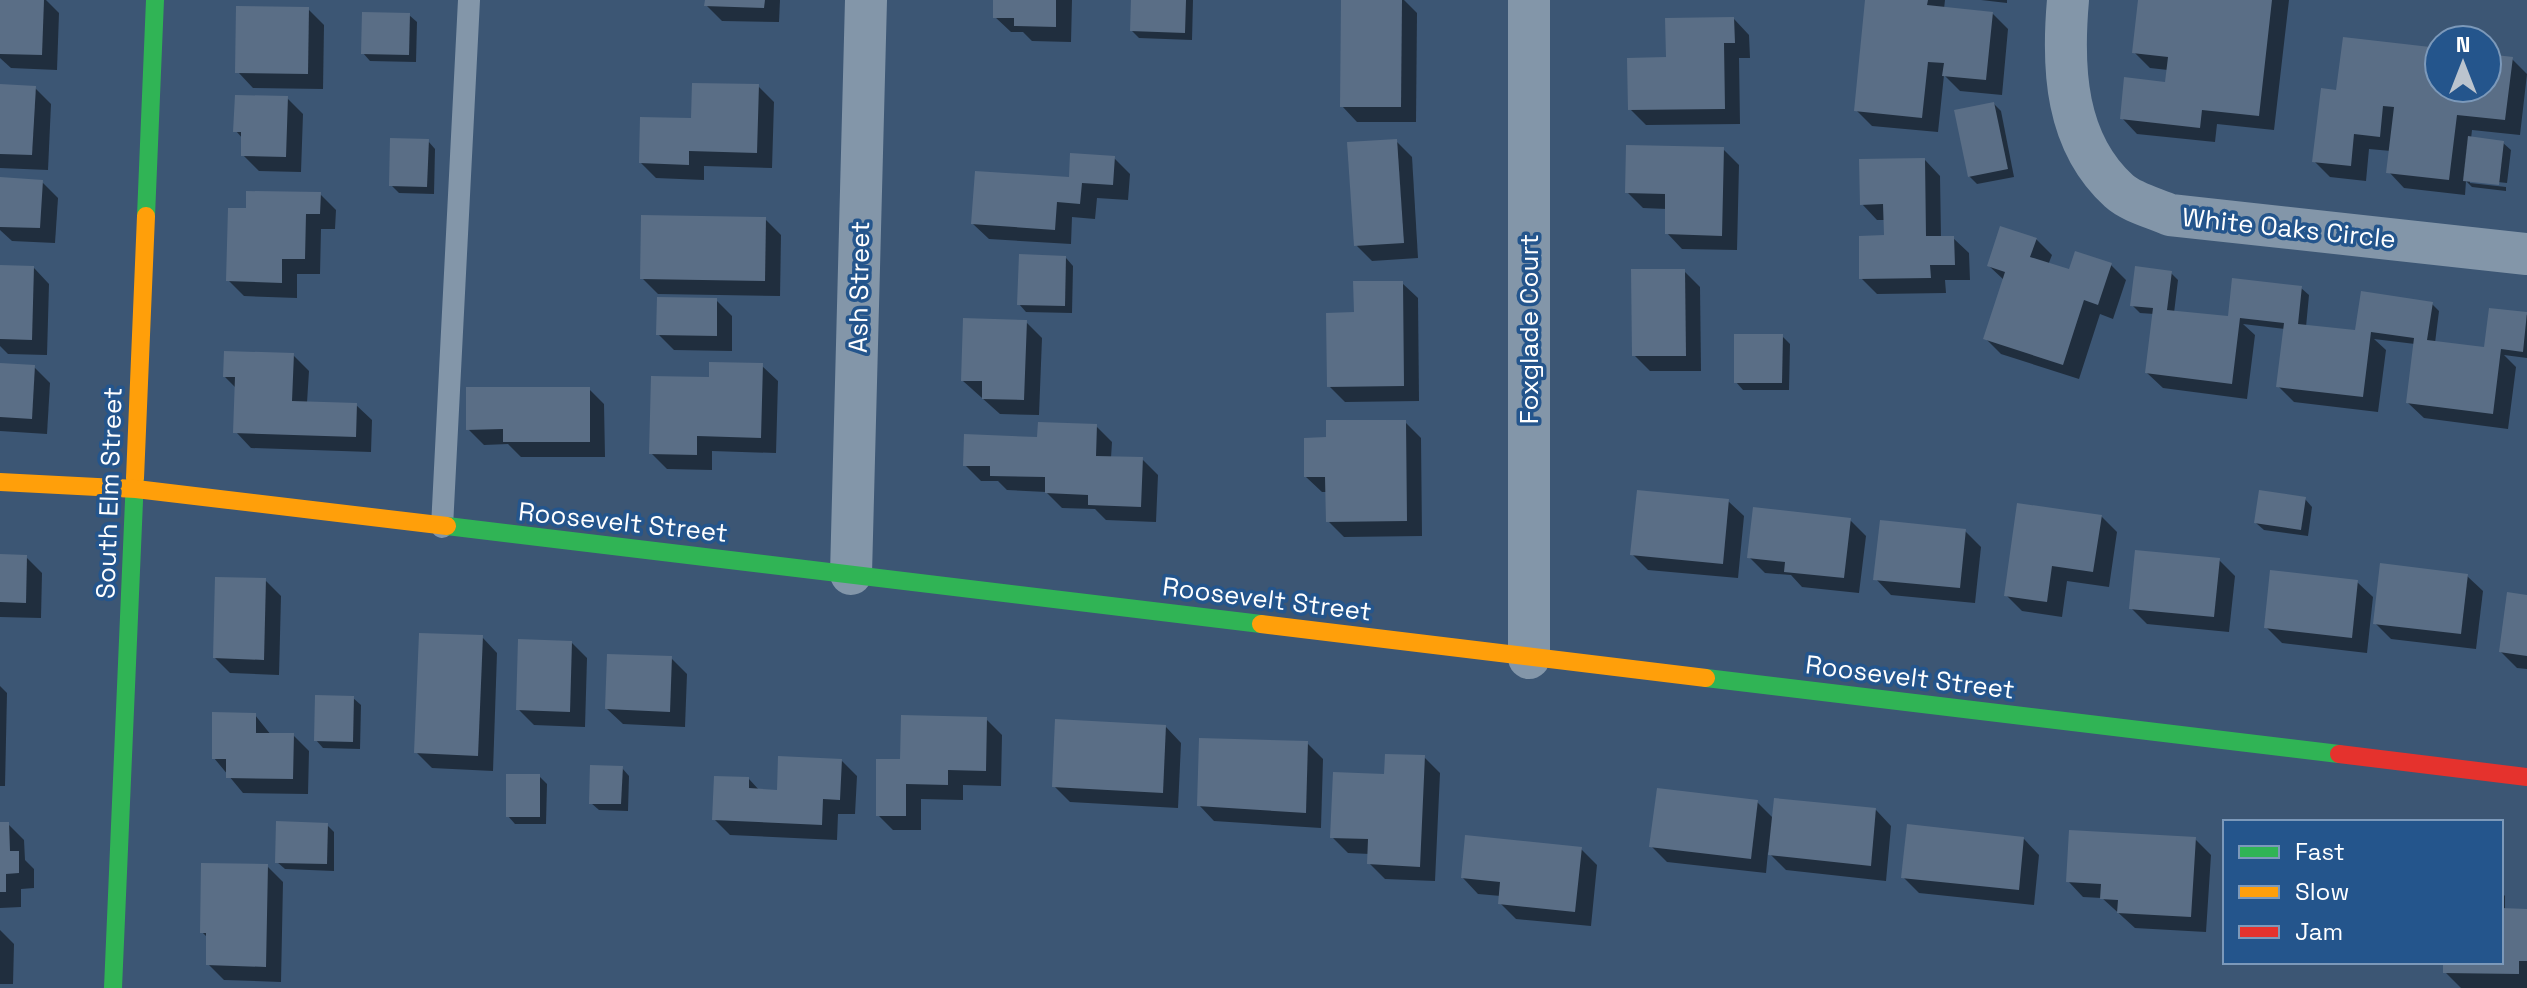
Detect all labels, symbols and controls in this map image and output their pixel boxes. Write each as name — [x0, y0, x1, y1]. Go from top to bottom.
north arrow — [2423, 24, 2503, 104]
text: N — [2456, 30, 2470, 58]
street label: White Oaks Circle — [2180, 200, 2398, 256]
street label: Ash Street — [841, 221, 877, 353]
street label: Foxglade Court — [1512, 234, 1546, 424]
street label: South Elm Street — [88, 386, 130, 600]
street label: Roosevelt Street — [517, 494, 729, 550]
street label: Roosevelt Street — [1160, 569, 1374, 629]
street label: Roosevelt Street — [1803, 647, 2017, 707]
legend — [2223, 820, 2503, 964]
text: Fast — [2295, 836, 2345, 867]
text: Slow — [2295, 876, 2349, 907]
text: Jam — [2295, 916, 2343, 947]

